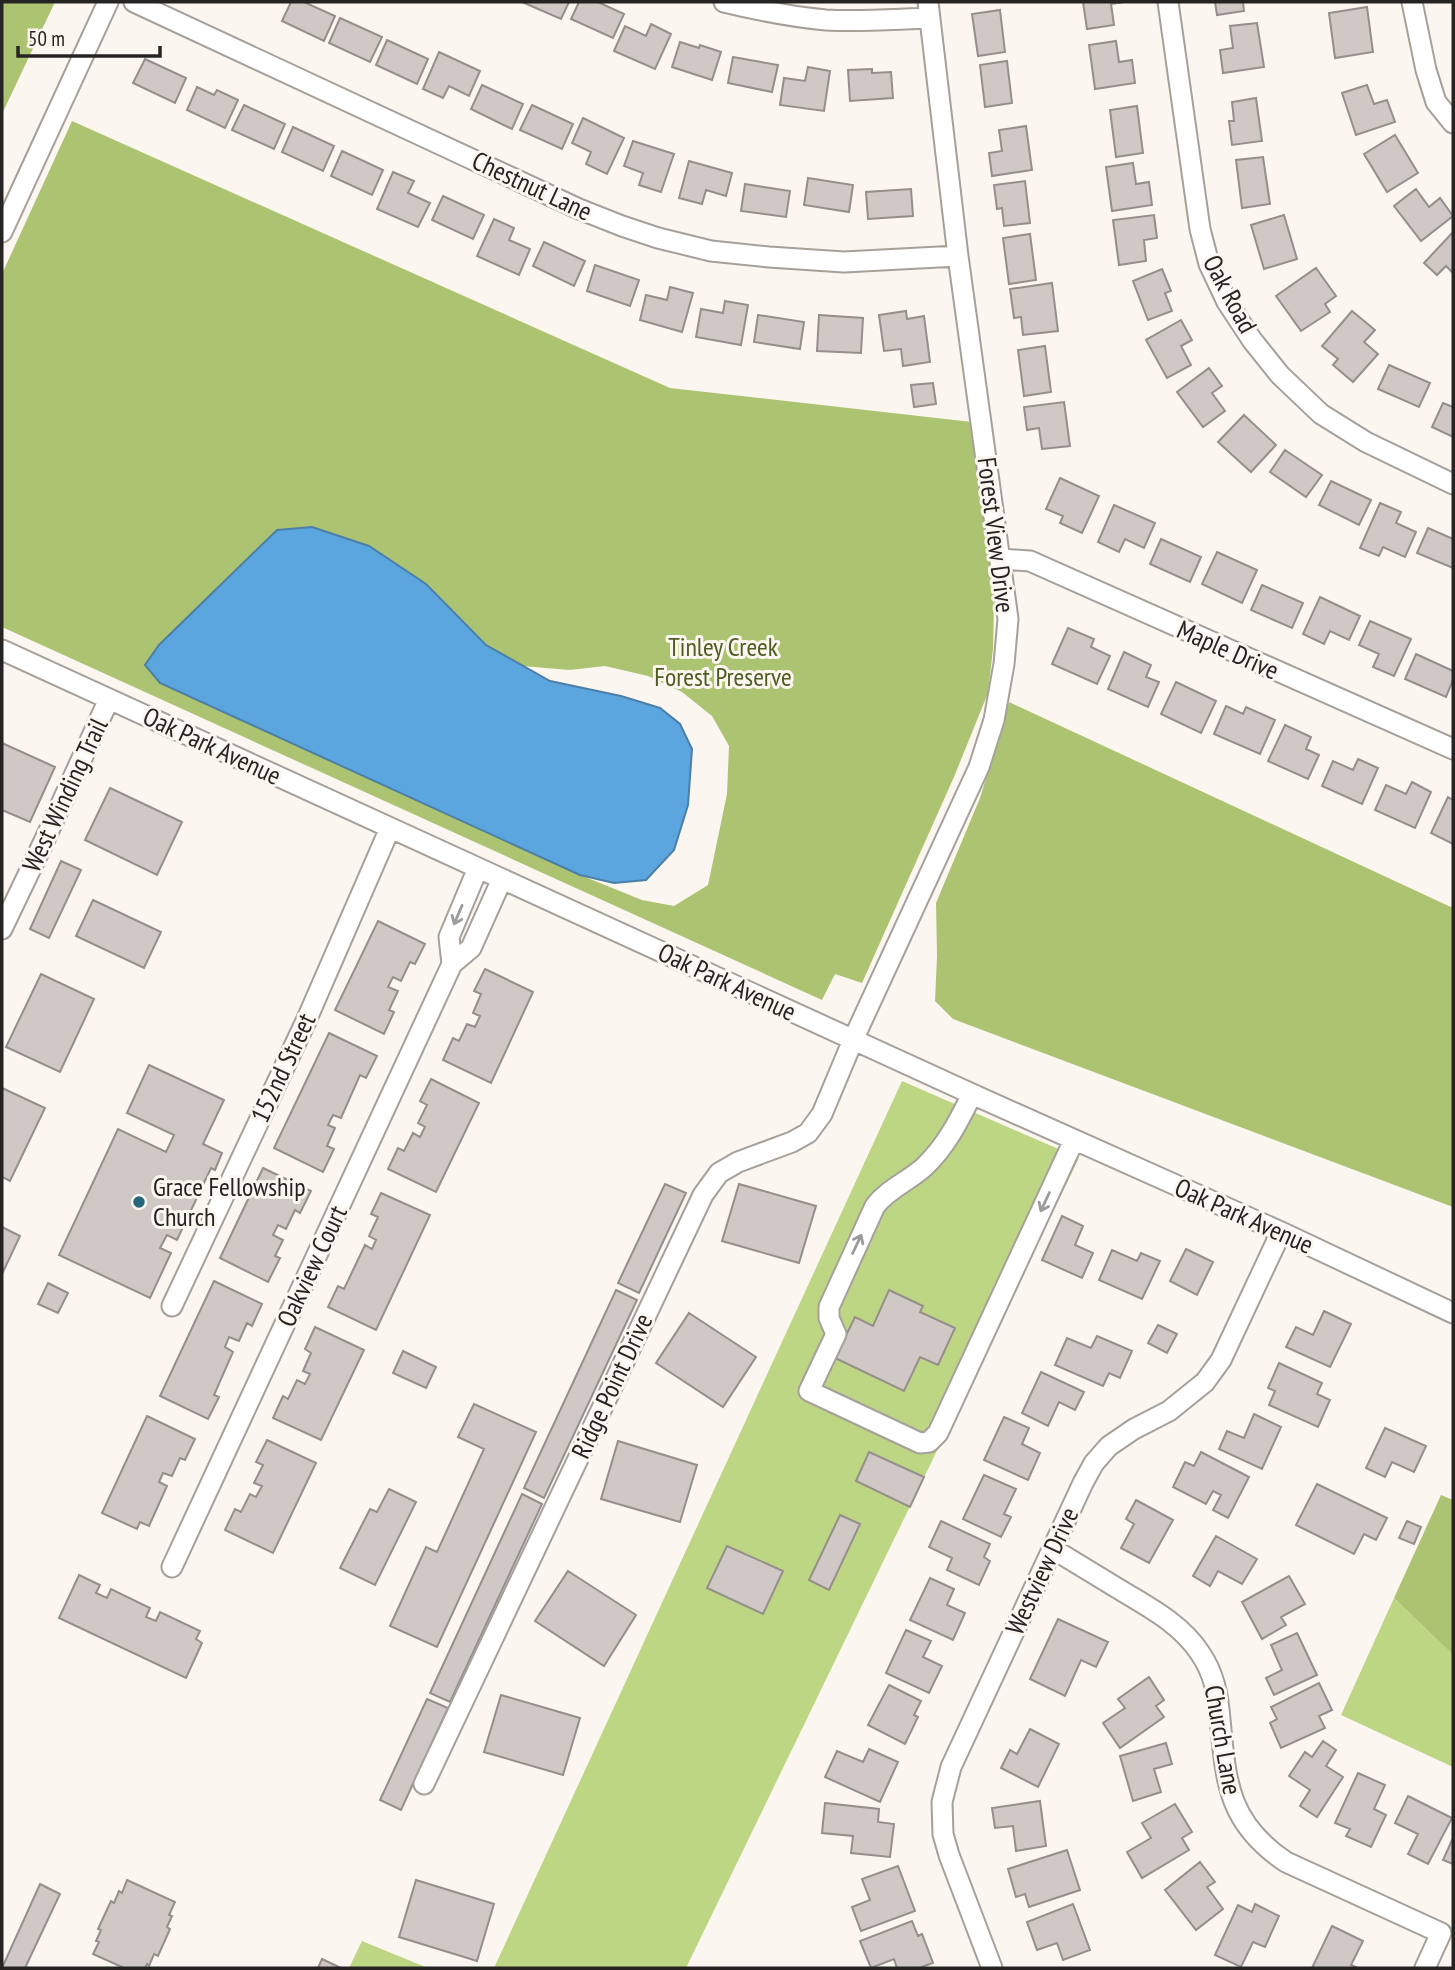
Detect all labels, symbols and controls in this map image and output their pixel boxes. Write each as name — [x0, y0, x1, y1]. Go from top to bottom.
scale bar — [18, 14, 159, 58]
text: 50 m — [28, 25, 65, 52]
street label: Chestnut Lane — [467, 143, 597, 228]
street label: Oak Road — [1196, 249, 1265, 339]
street label: Forest View Drive — [971, 455, 1022, 615]
street label: Maple Drive — [1172, 613, 1284, 687]
park label: Tinley Creek Forest Preserve — [654, 630, 792, 693]
street label: Oak Park Avenue — [138, 699, 286, 792]
street label: West Winding Trail — [15, 713, 115, 877]
one-way arrow — [451, 904, 464, 926]
street label: Oak Park Avenue — [653, 935, 801, 1028]
street label: 152nd Street — [243, 1008, 322, 1128]
place label: Grace Fellowship Church — [153, 1170, 306, 1233]
street label: Oak Park Avenue — [1170, 1170, 1319, 1261]
one-way arrow — [1038, 1191, 1051, 1212]
marker: Grace Fellowship Church — [131, 1194, 147, 1210]
street label: Oakview Court — [269, 1200, 354, 1332]
one-way arrow — [851, 1234, 864, 1256]
street label: Ridge Point Drive — [564, 1308, 659, 1463]
street label: Westview Drive — [998, 1502, 1085, 1640]
street label: Church Lane — [1198, 1682, 1249, 1797]

